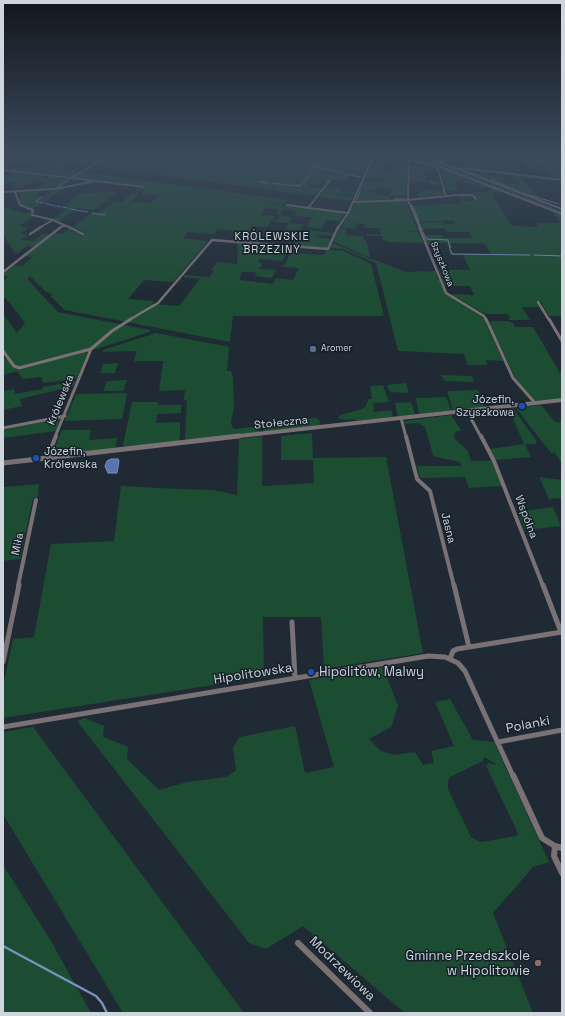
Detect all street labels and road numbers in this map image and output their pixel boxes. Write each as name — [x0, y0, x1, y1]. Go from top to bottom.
street label: Szyszkowa — [428, 240, 456, 288]
street label: Królewska — [45, 373, 77, 427]
street label: Stołeczna — [253, 414, 309, 432]
street label: Wspólna — [512, 494, 540, 540]
street label: Jasna — [438, 511, 458, 545]
street label: Miła — [9, 532, 27, 556]
street label: Hipolitowska — [212, 660, 294, 688]
street label: Polanki — [505, 713, 551, 737]
street label: Modrzewiowa — [306, 934, 378, 1004]

